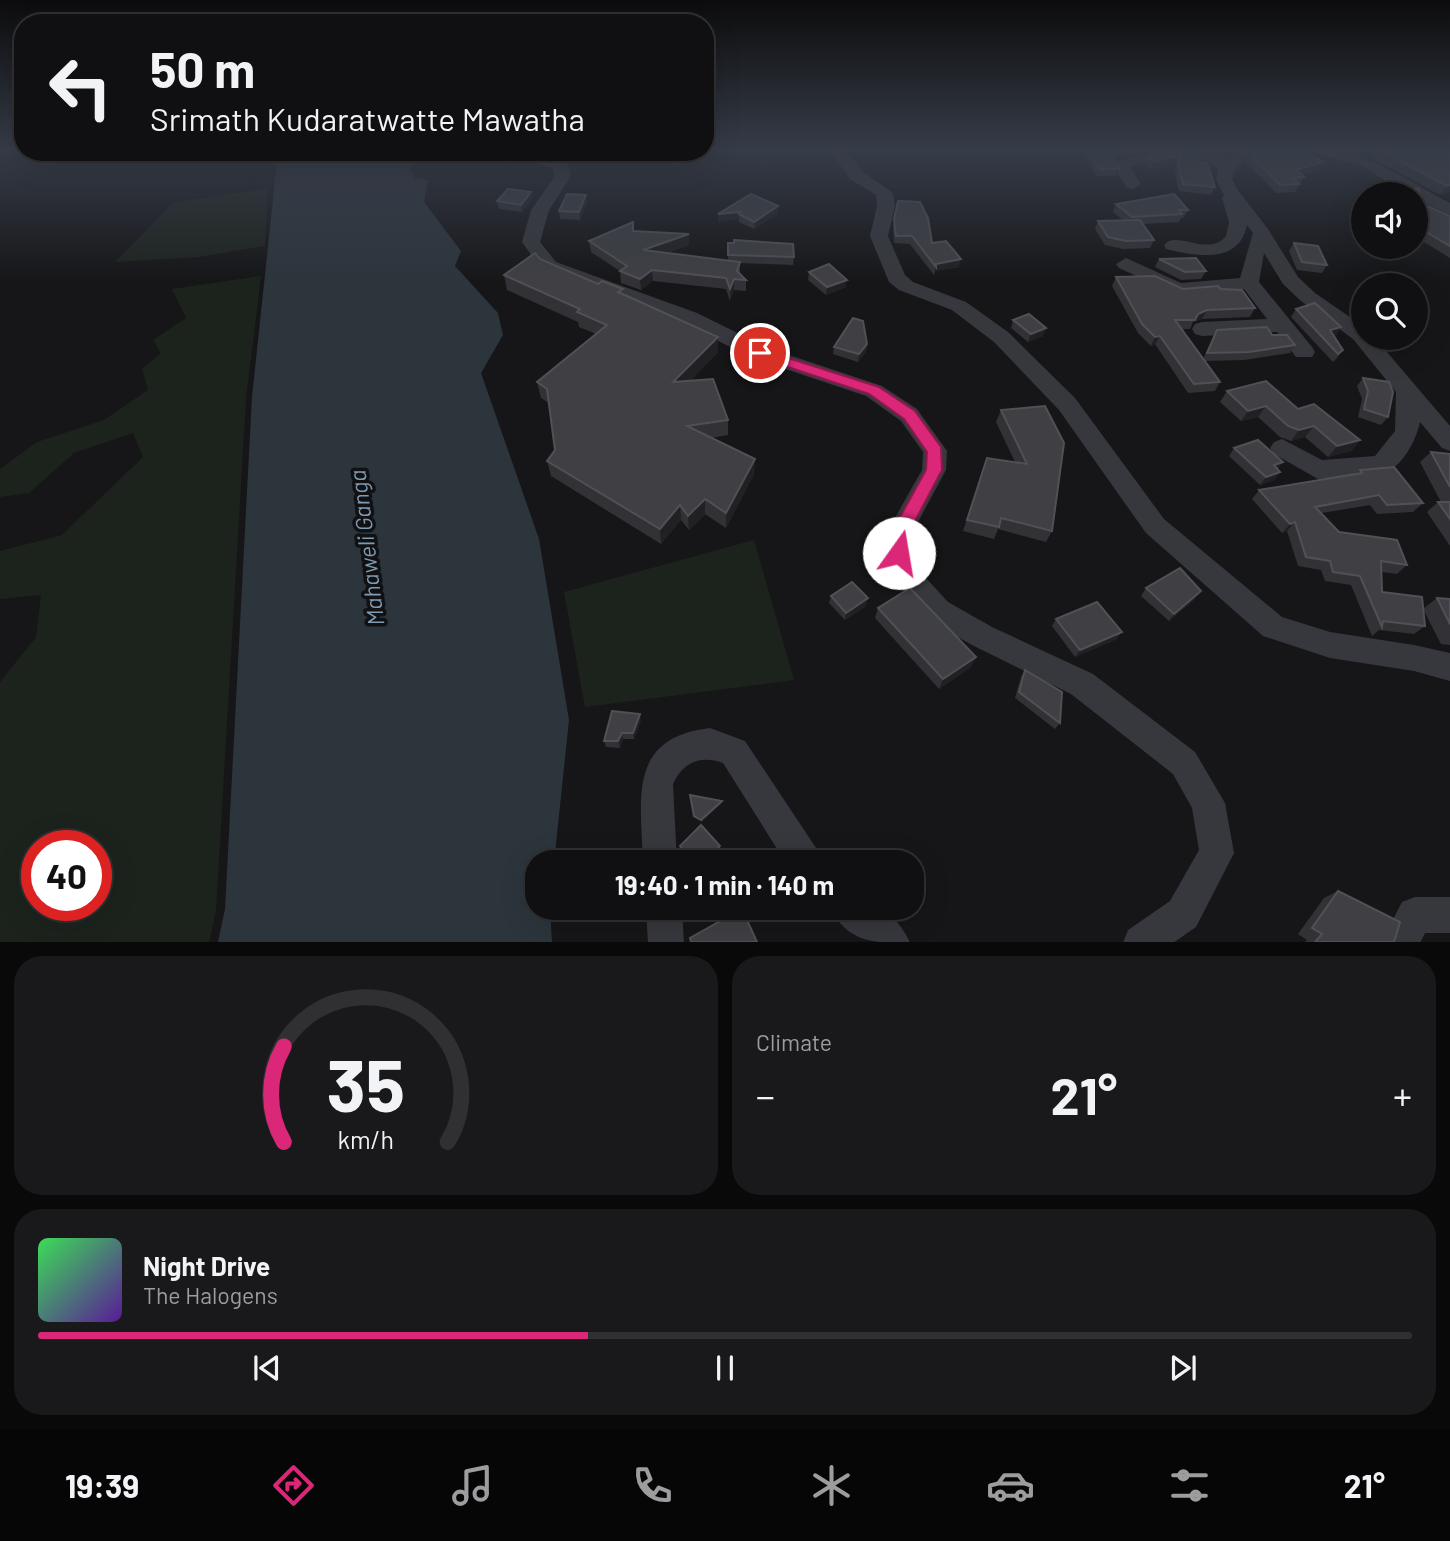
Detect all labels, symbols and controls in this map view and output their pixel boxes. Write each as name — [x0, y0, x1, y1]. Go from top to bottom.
text: 50 m — [150, 39, 255, 98]
icon: left — [35, 42, 126, 133]
text: Srimath Kudaratwatte Mawatha — [150, 99, 585, 137]
map controls — [1351, 182, 1428, 350]
button: sound — [1351, 182, 1428, 259]
button: search — [1351, 273, 1428, 350]
pin — [730, 323, 790, 383]
icon: arrive — [741, 334, 779, 372]
water label: Mahaweli Ganga — [343, 468, 389, 628]
position arrow — [862, 516, 936, 590]
speed limit sign: 40 — [21, 830, 112, 921]
text: 19:40 · 1 min · 140 m — [615, 869, 834, 900]
text: Climate — [756, 1028, 832, 1056]
text: 35 — [327, 1039, 405, 1127]
text: 21° — [1051, 1063, 1117, 1125]
text: − — [756, 1072, 775, 1118]
text: + — [1393, 1072, 1412, 1118]
text: km/h — [338, 1123, 394, 1153]
text: Night Drive — [143, 1250, 270, 1281]
text: The Halogens — [143, 1281, 278, 1309]
icon: previous — [248, 1349, 286, 1387]
icon: pause — [706, 1349, 744, 1387]
icon: next — [1164, 1349, 1202, 1387]
icon: directions — [269, 1461, 318, 1510]
icon: music — [448, 1461, 497, 1510]
icon: phone — [628, 1461, 677, 1510]
icon: climate — [807, 1461, 856, 1510]
icon: car — [986, 1461, 1035, 1510]
icon: filters — [1165, 1461, 1214, 1510]
text: 19:39 — [65, 1466, 139, 1504]
text: 21° — [1344, 1466, 1385, 1504]

